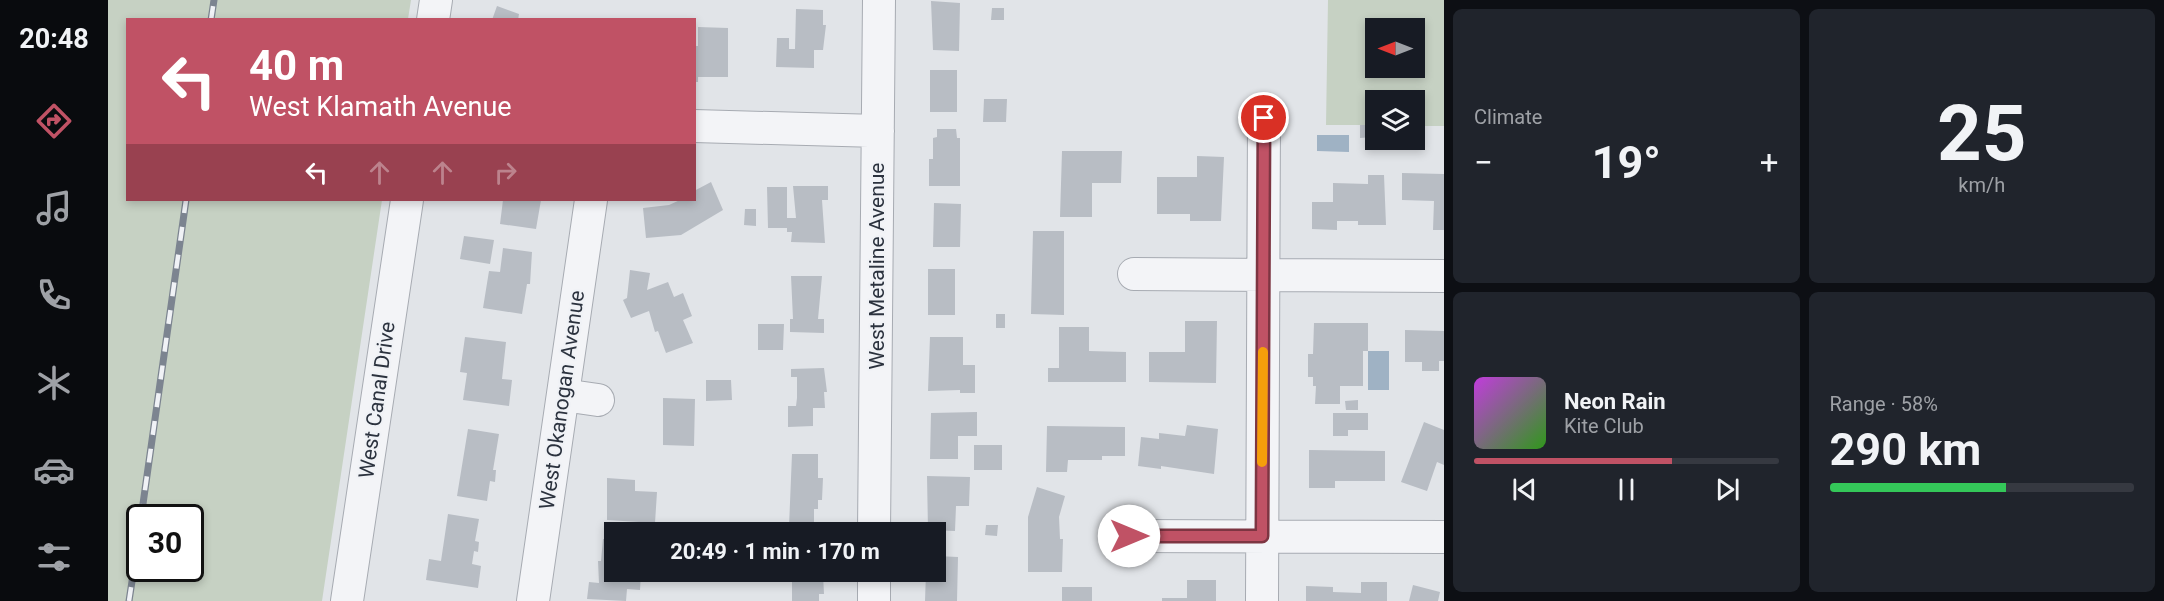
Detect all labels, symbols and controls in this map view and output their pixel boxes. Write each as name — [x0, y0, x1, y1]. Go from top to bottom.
north arrow — [1365, 18, 1425, 78]
map controls — [1365, 18, 1425, 150]
text: 20:48 — [19, 23, 89, 55]
text: 40 m — [249, 41, 344, 90]
icon: left — [150, 42, 228, 120]
text: 25 — [1937, 88, 2027, 179]
button: layers — [1365, 90, 1425, 150]
text: West Klamath Avenue — [249, 91, 512, 123]
pin — [1238, 92, 1289, 143]
icon: directions — [33, 100, 75, 142]
icon: arrive — [1247, 101, 1280, 134]
text: Climate — [1474, 105, 1542, 129]
text: 19° — [1592, 136, 1661, 189]
text: − — [1474, 143, 1493, 182]
text: + — [1760, 143, 1779, 182]
icon: left — [300, 156, 333, 189]
icon: ahead — [363, 156, 396, 189]
icon: ahead — [426, 156, 459, 189]
icon: right — [489, 156, 522, 189]
street label: West Metaline Avenue — [865, 163, 889, 369]
text: km/h — [1958, 173, 2005, 197]
icon: music — [33, 187, 75, 229]
icon: phone — [33, 274, 75, 316]
street label: West Okanogan Avenue — [535, 289, 589, 511]
street label: West Canal Drive — [354, 320, 400, 480]
icon: climate — [33, 362, 75, 404]
text: Neon Rain — [1564, 389, 1666, 414]
text: Range · 58% — [1830, 392, 1938, 416]
text: Kite Club — [1564, 414, 1644, 438]
text: 290 km — [1830, 423, 1981, 476]
icon: car — [33, 449, 75, 491]
icon: previous — [1508, 473, 1541, 506]
icon: pause — [1610, 473, 1643, 506]
icon: next — [1711, 473, 1744, 506]
speed limit sign: 30 — [126, 504, 204, 582]
position arrow — [1097, 504, 1161, 568]
icon: filters — [33, 536, 75, 578]
text: 20:49 · 1 min · 170 m — [670, 539, 880, 564]

